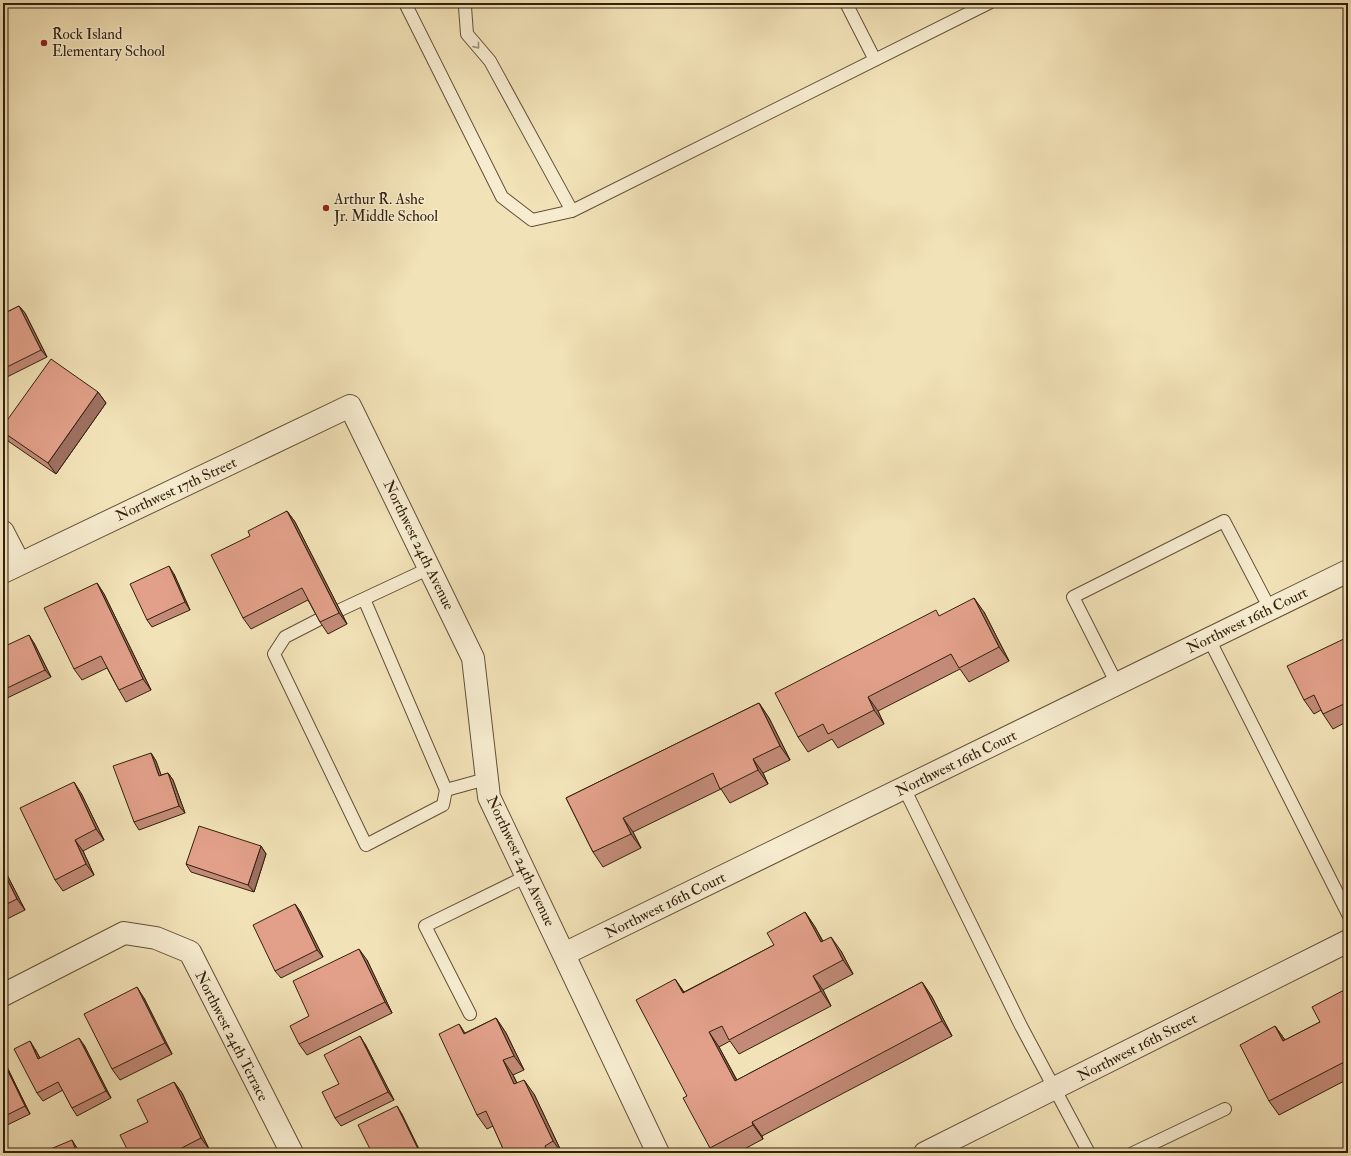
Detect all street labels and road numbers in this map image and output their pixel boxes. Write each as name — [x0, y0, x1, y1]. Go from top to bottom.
street label: Northwest 17th Street — [113, 453, 240, 526]
street label: Northwest 24th Avenue — [379, 477, 458, 613]
street label: Northwest 16th Court — [1184, 583, 1311, 658]
street label: Northwest 16th Court — [893, 726, 1020, 801]
street label: Northwest 24th Avenue — [482, 793, 559, 930]
street label: Northwest 16th Court — [602, 868, 729, 943]
street label: Northwest 24th Terrace — [190, 968, 273, 1105]
street label: Northwest 16th Street — [1074, 1009, 1200, 1086]

